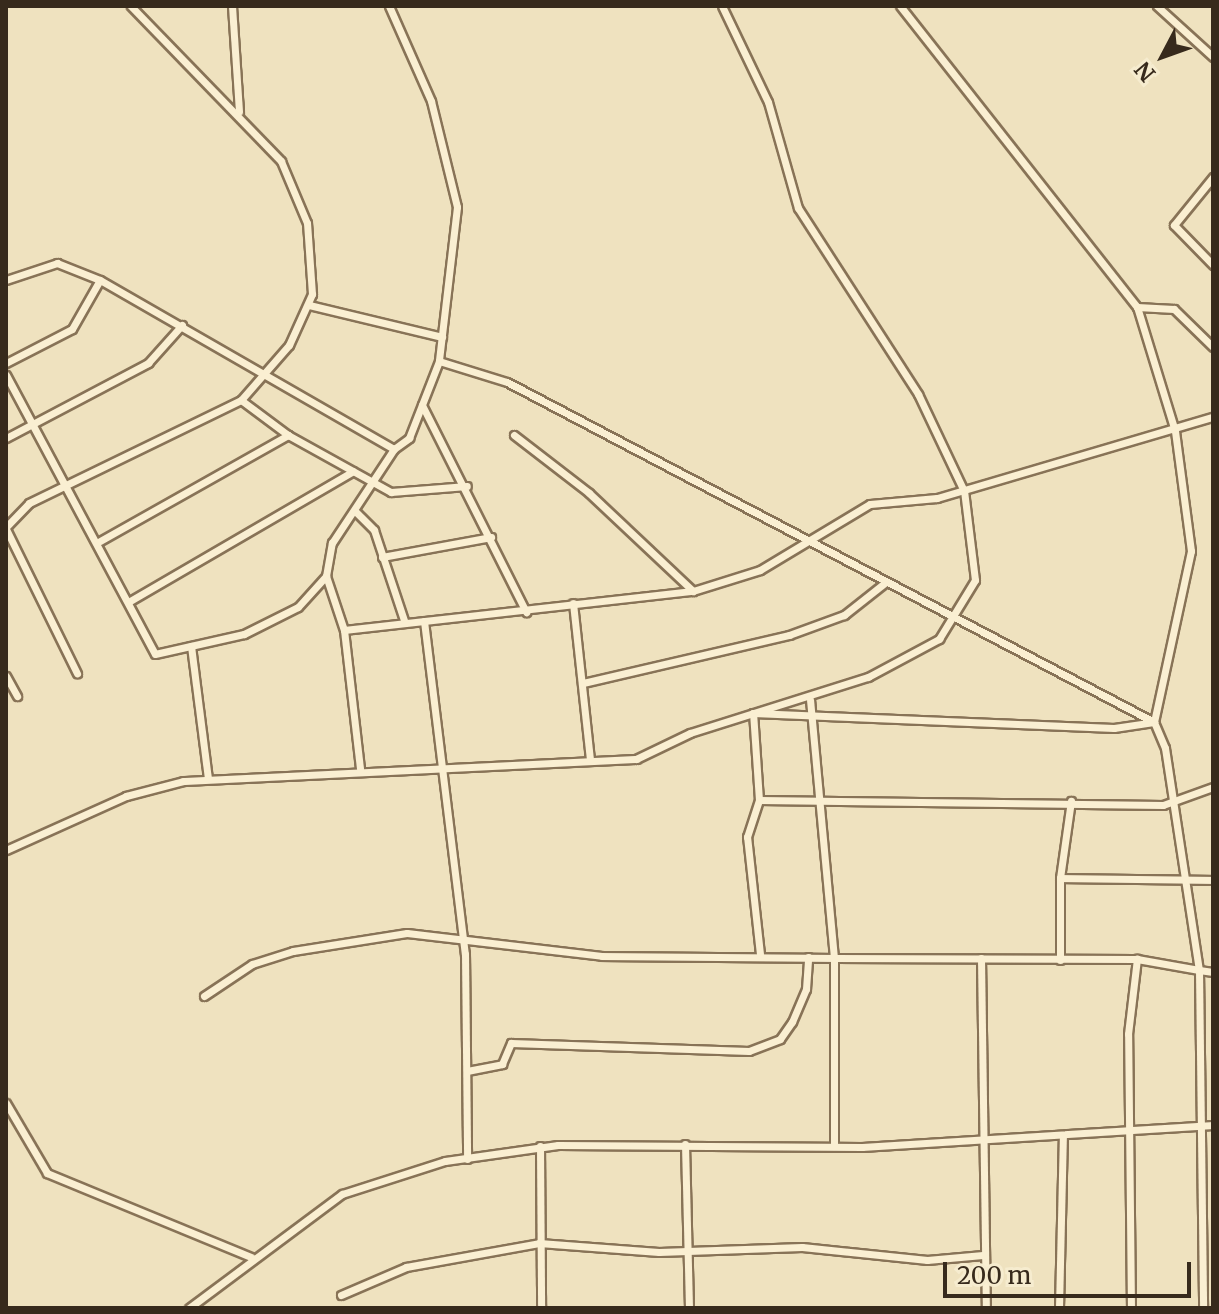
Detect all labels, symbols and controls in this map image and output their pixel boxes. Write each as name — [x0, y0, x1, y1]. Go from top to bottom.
north arrow — [1123, 16, 1203, 96]
text: N — [1129, 56, 1161, 87]
scale bar — [947, 1246, 1195, 1296]
text: 200 m — [957, 1260, 1031, 1291]

